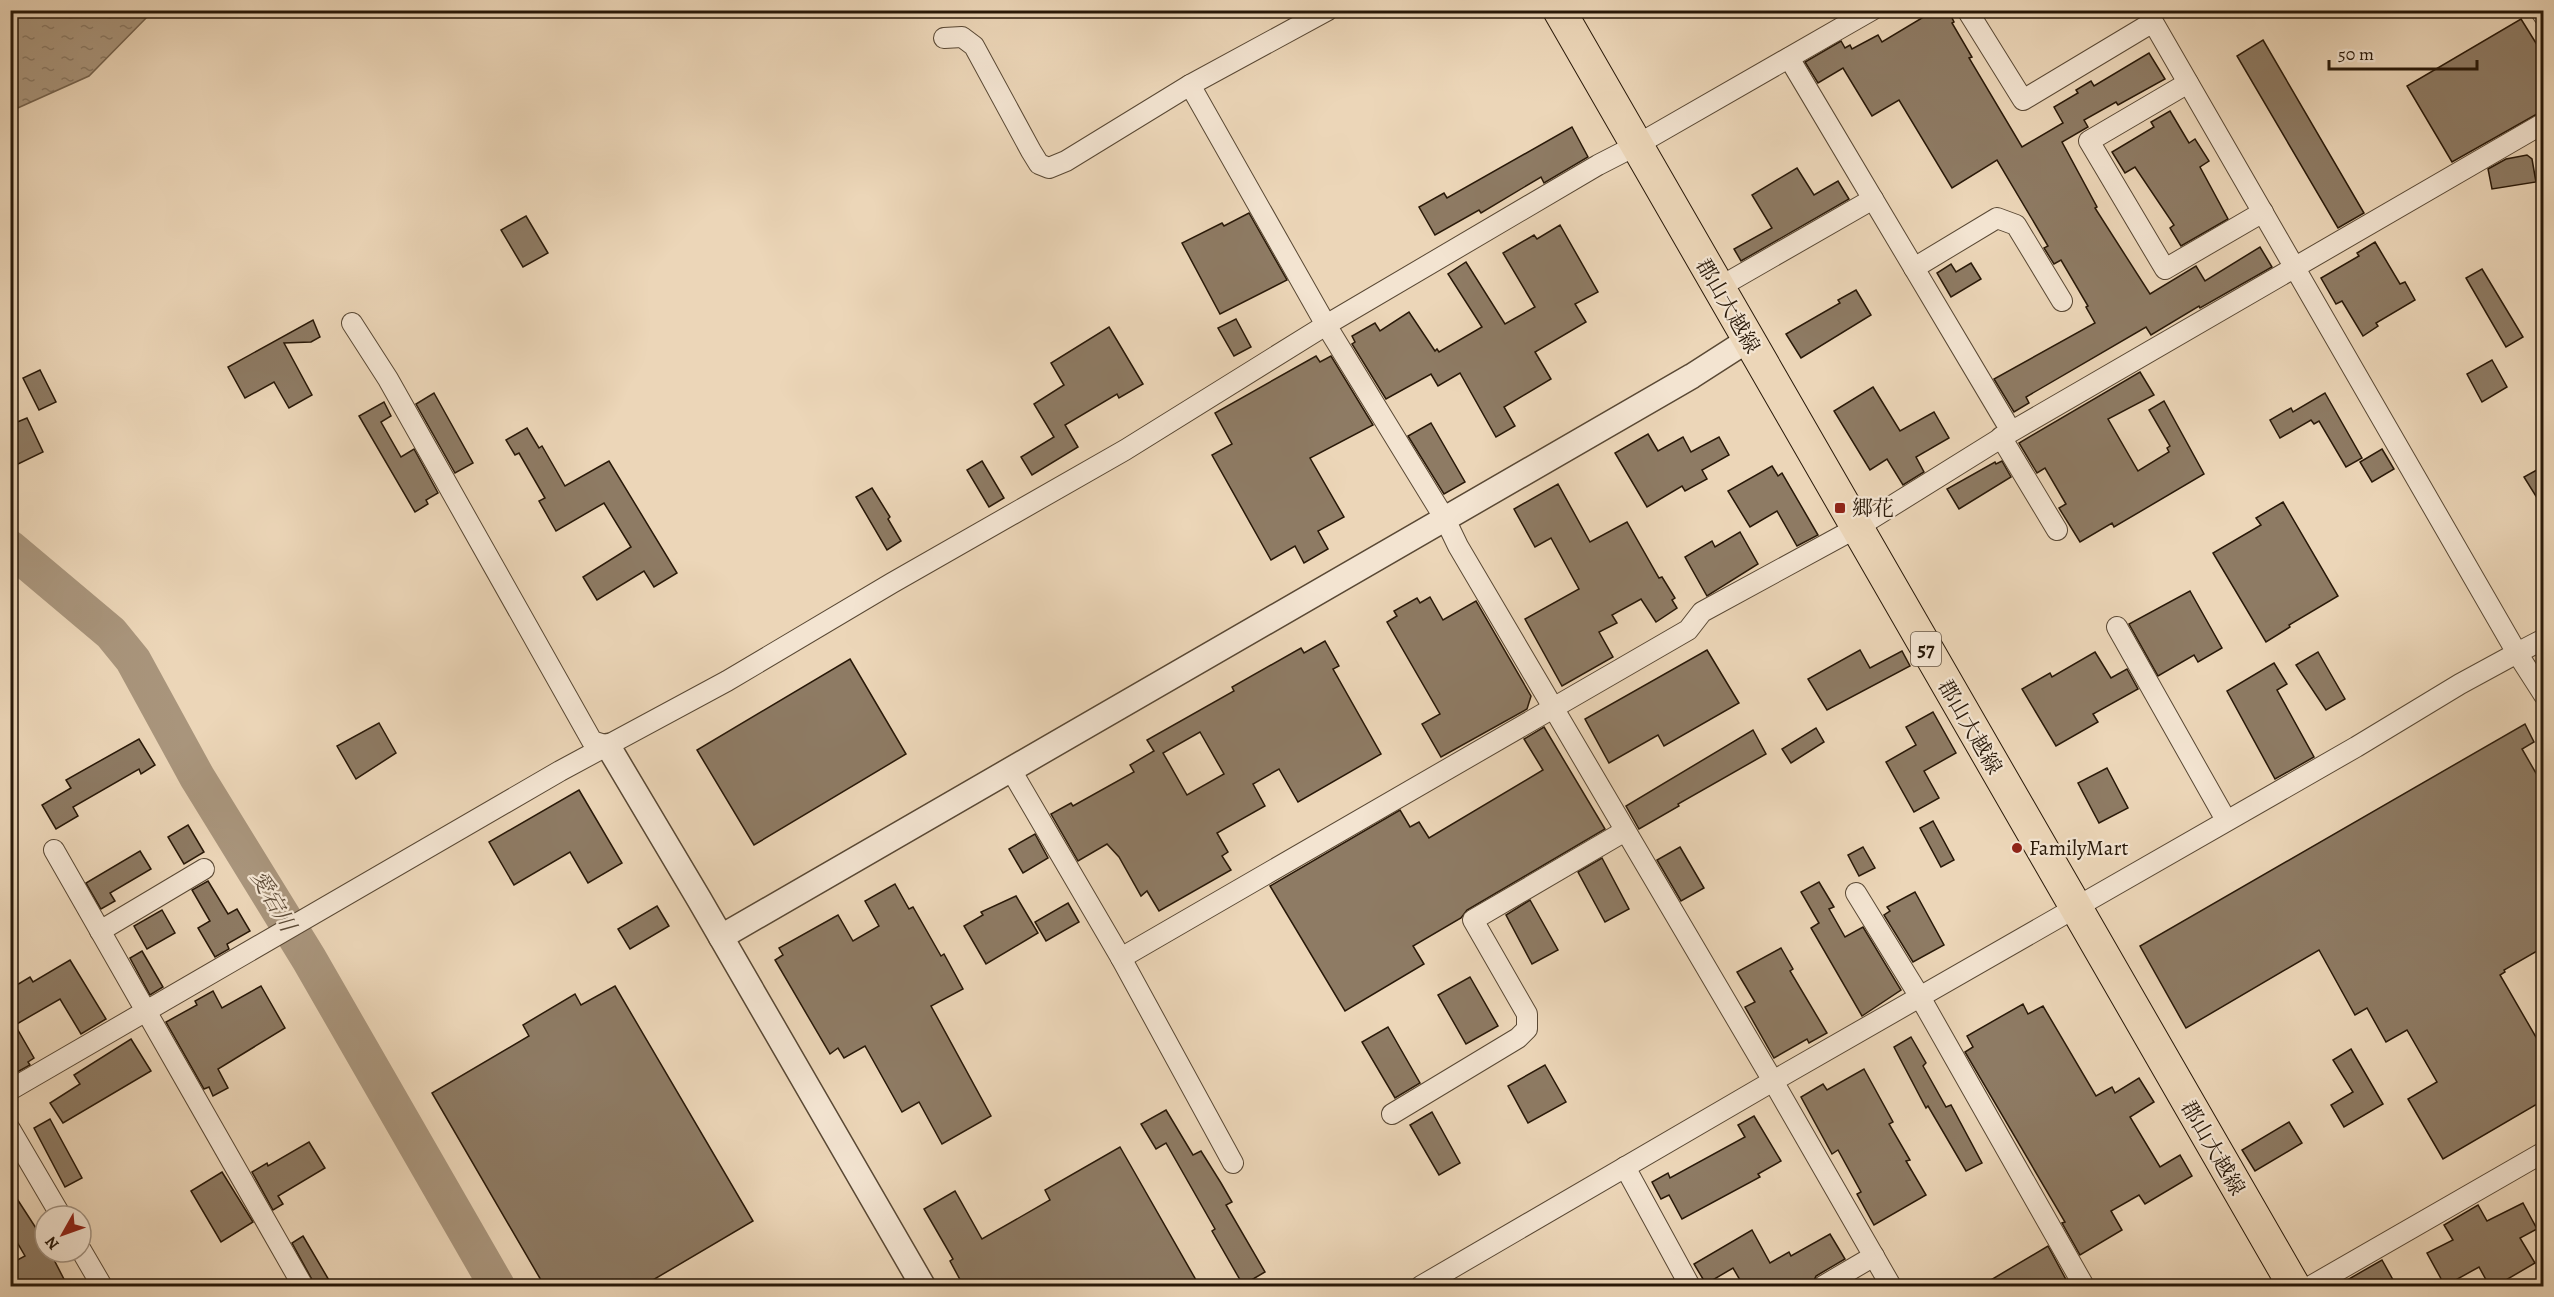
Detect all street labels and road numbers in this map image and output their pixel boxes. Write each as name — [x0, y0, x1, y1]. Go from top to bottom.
street label: 郡山大越線 — [1690, 254, 1766, 358]
road number: 57 — [1911, 632, 1941, 666]
street label: 郡山大越線 — [1932, 675, 2008, 779]
street label: 郡山大越線 — [2175, 1096, 2251, 1200]

